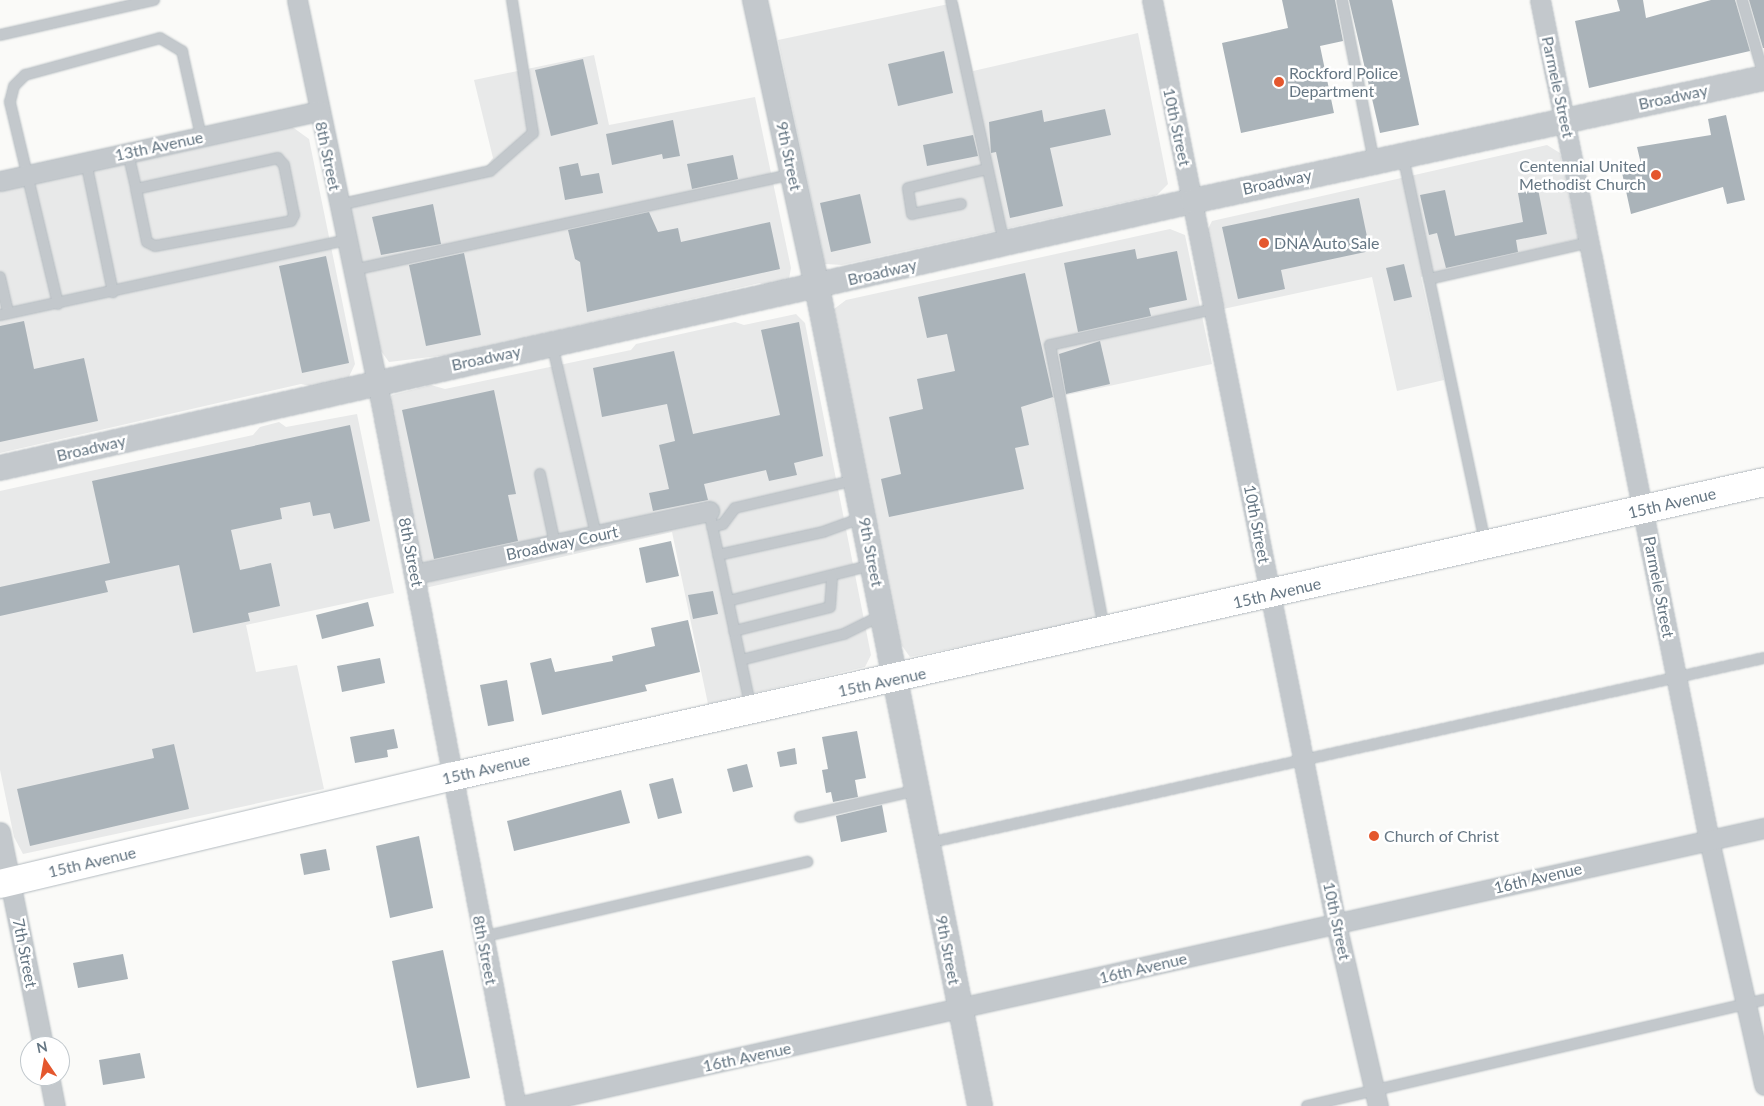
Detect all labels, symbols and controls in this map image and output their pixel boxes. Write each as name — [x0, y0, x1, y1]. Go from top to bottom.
street label: Parmele Street — [1538, 35, 1578, 139]
place label: Rockford Police Department — [1289, 63, 1398, 101]
marker: Rockford Police Department — [1273, 76, 1285, 88]
street label: Broadway — [1637, 80, 1709, 114]
street label: 10th Street — [1159, 86, 1195, 168]
street label: 8th Street — [311, 120, 345, 192]
street label: 9th Street — [772, 120, 806, 192]
street label: 13th Avenue — [113, 127, 205, 165]
place label: Centennial United Methodist Church — [1519, 156, 1646, 194]
street label: Broadway — [1241, 165, 1313, 199]
marker: Centennial United Methodist Church — [1650, 169, 1662, 181]
place label: DNA Auto Sale — [1274, 233, 1380, 253]
marker: DNA Auto Sale — [1258, 237, 1270, 249]
street label: Broadway — [846, 255, 918, 289]
street label: Broadway — [450, 341, 522, 375]
street label: Broadway — [55, 431, 127, 465]
street label: 10th Street — [1240, 483, 1274, 565]
street label: 15th Avenue — [1626, 483, 1718, 523]
street label: 8th Street — [395, 516, 427, 588]
street label: 9th Street — [855, 516, 887, 588]
street label: Broadway Court — [504, 522, 620, 564]
street label: Parmele Street — [1640, 535, 1678, 639]
street label: 15th Avenue — [1231, 573, 1323, 613]
street label: 15th Avenue — [836, 663, 928, 701]
street label: 15th Avenue — [440, 749, 532, 789]
place label: Church of Christ — [1384, 826, 1499, 846]
marker: Church of Christ — [1368, 830, 1380, 842]
street label: 15th Avenue — [46, 842, 138, 882]
street label: 16th Avenue — [1492, 858, 1584, 898]
street label: 10th Street — [1319, 880, 1355, 962]
street label: 8th Street — [469, 914, 501, 986]
street label: 9th Street — [932, 914, 964, 986]
street label: 7th Street — [9, 917, 41, 989]
street label: 16th Avenue — [1097, 948, 1189, 988]
north arrow — [20, 1036, 70, 1086]
text: N — [35, 1037, 49, 1056]
street label: 16th Avenue — [701, 1038, 793, 1076]

